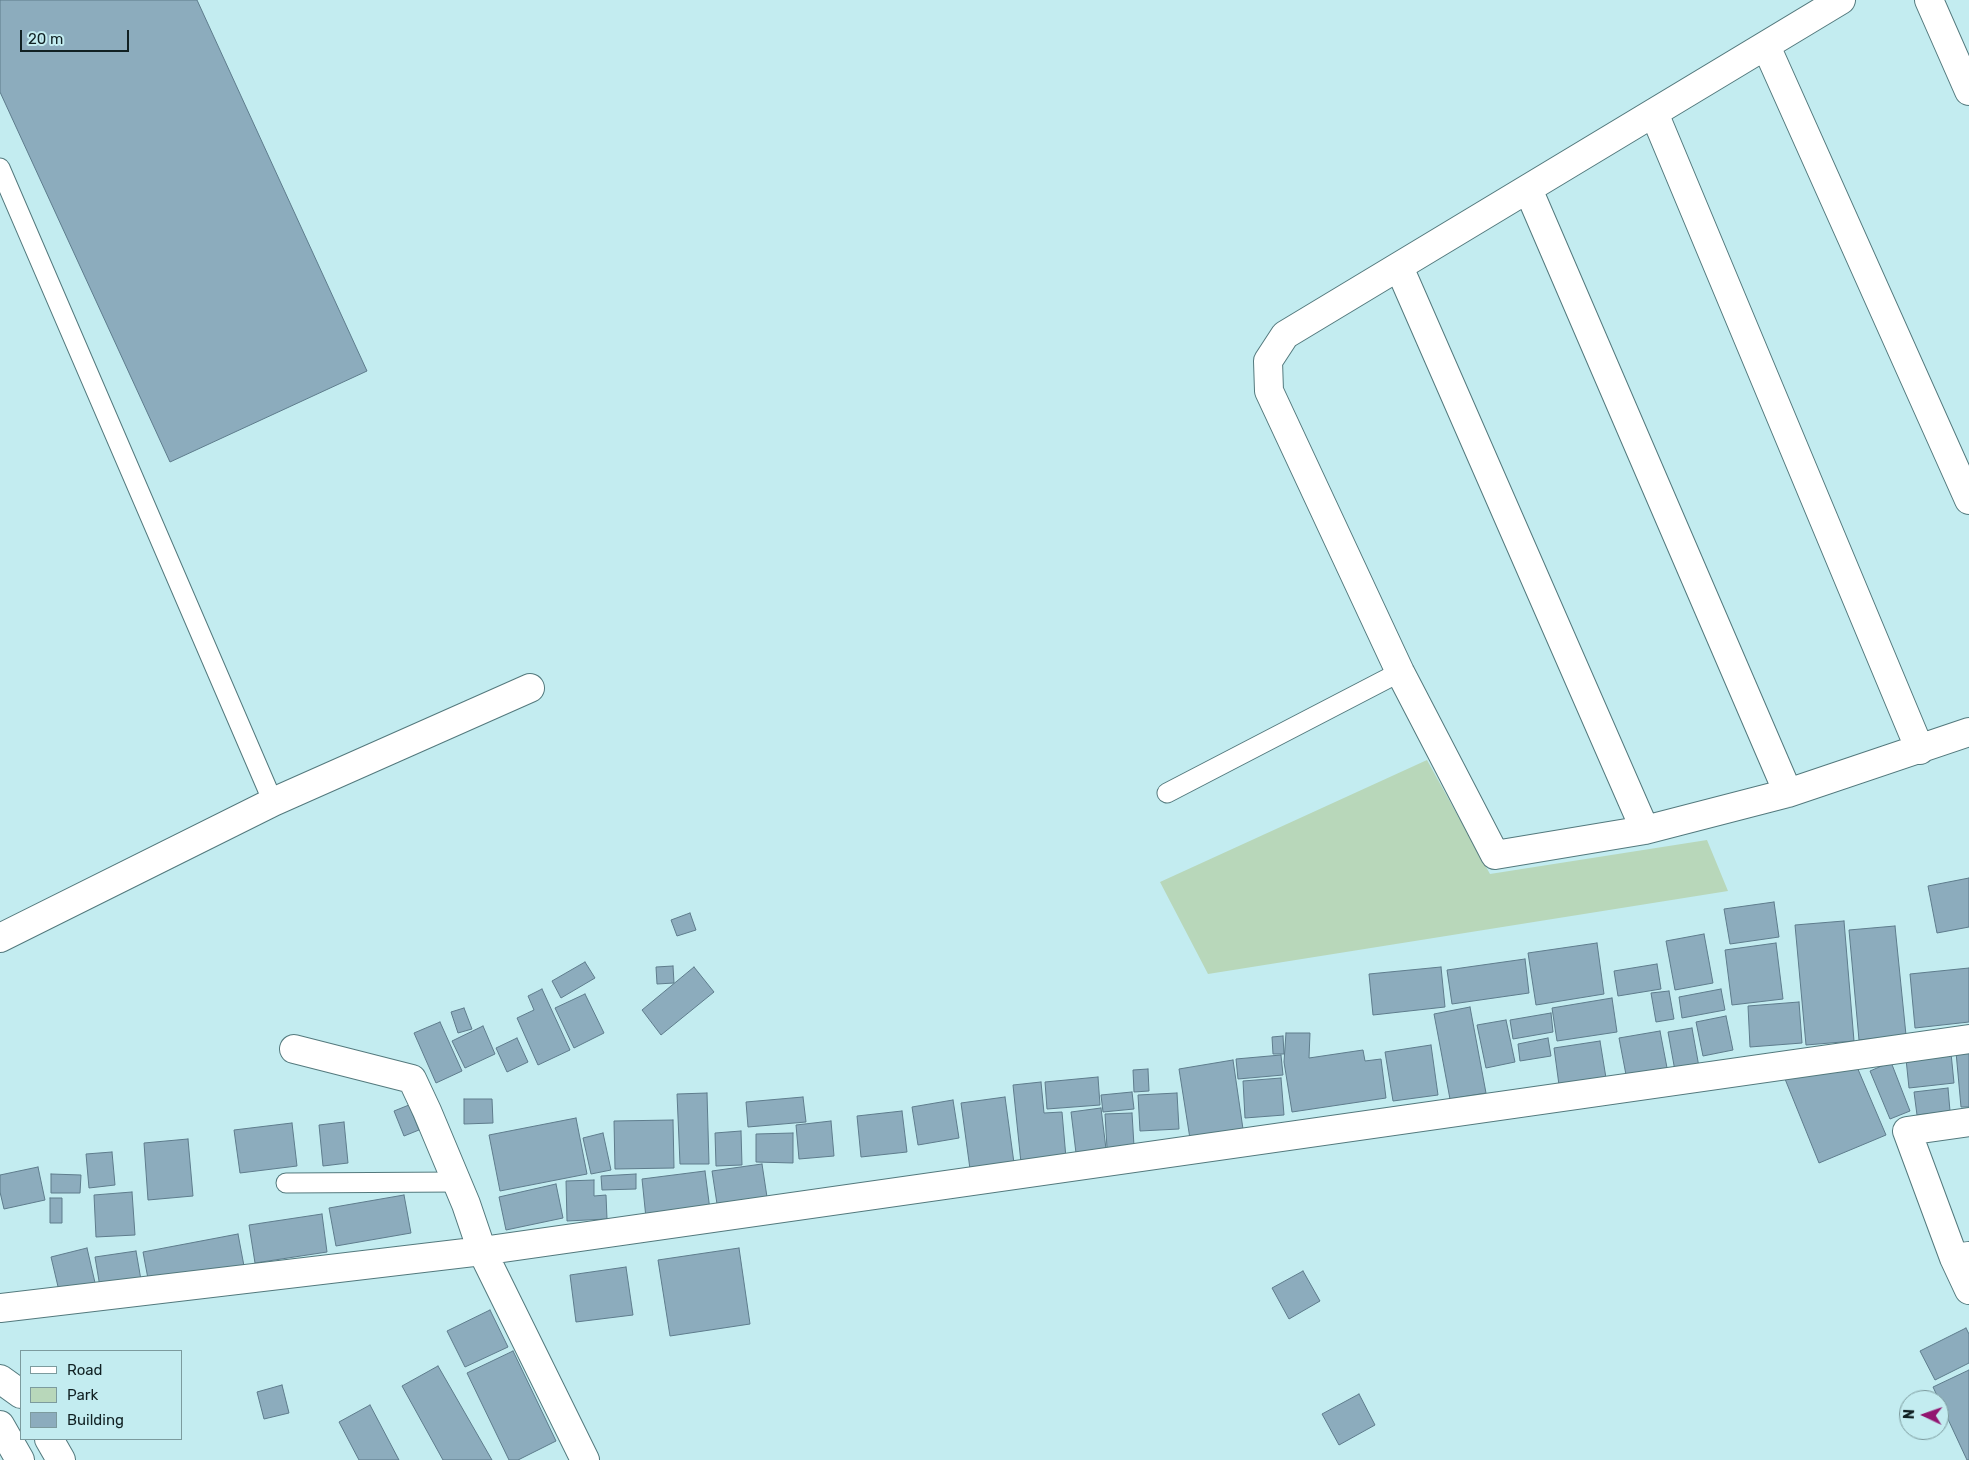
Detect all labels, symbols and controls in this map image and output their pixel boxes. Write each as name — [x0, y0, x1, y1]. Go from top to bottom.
scale bar — [22, 20, 131, 52]
text: 20 m — [28, 30, 63, 48]
legend — [20, 1350, 182, 1440]
text: Road — [67, 1361, 103, 1379]
text: Park — [67, 1386, 98, 1404]
north arrow — [1899, 1390, 1949, 1440]
text: N — [1901, 1409, 1918, 1420]
text: Building — [67, 1411, 124, 1429]

